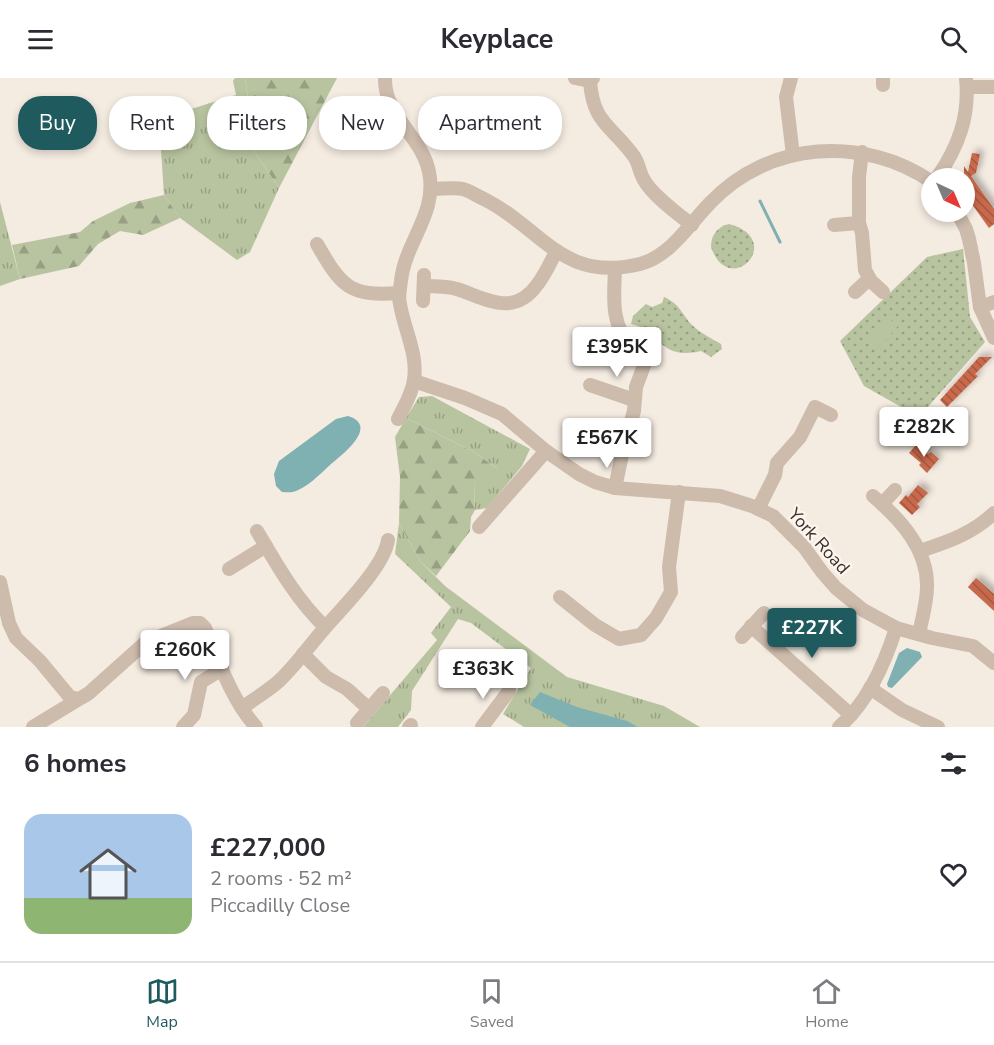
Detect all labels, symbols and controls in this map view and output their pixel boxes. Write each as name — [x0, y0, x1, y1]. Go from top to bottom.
text: Keyplace — [441, 21, 553, 58]
icon: menu — [24, 23, 57, 56]
icon: search — [937, 23, 970, 56]
chip: Buy — [18, 96, 97, 150]
chip: Rent — [109, 96, 195, 150]
chip: Filters — [207, 96, 307, 150]
chip: New — [319, 96, 406, 150]
chip: Apartment — [418, 96, 562, 150]
north arrow — [921, 168, 975, 222]
map controls — [921, 168, 975, 222]
pin: £395K — [575, 327, 659, 378]
text: £395K — [586, 333, 648, 360]
pin: £282K — [882, 407, 966, 458]
text: £282K — [893, 413, 955, 440]
pin: £567K — [565, 418, 649, 469]
text: £567K — [576, 424, 638, 451]
street label: York Road — [782, 502, 855, 579]
pin: £227K — [770, 608, 854, 659]
text: £227K — [781, 614, 843, 641]
pin: £260K — [143, 630, 227, 681]
text: £260K — [154, 636, 216, 663]
pin: £363K — [441, 649, 525, 700]
text: £363K — [452, 655, 514, 682]
text: 6 homes — [24, 746, 126, 781]
icon: filters — [937, 747, 970, 780]
text: £227,000 — [210, 830, 326, 865]
icon: home — [72, 838, 144, 910]
icon: heart — [937, 858, 970, 891]
text: 2 rooms · 52 m² — [210, 865, 352, 892]
text: Piccadilly Close — [210, 892, 350, 919]
tab: Map — [146, 975, 179, 1033]
tab: Saved — [470, 975, 514, 1033]
tab: Home — [805, 975, 848, 1033]

